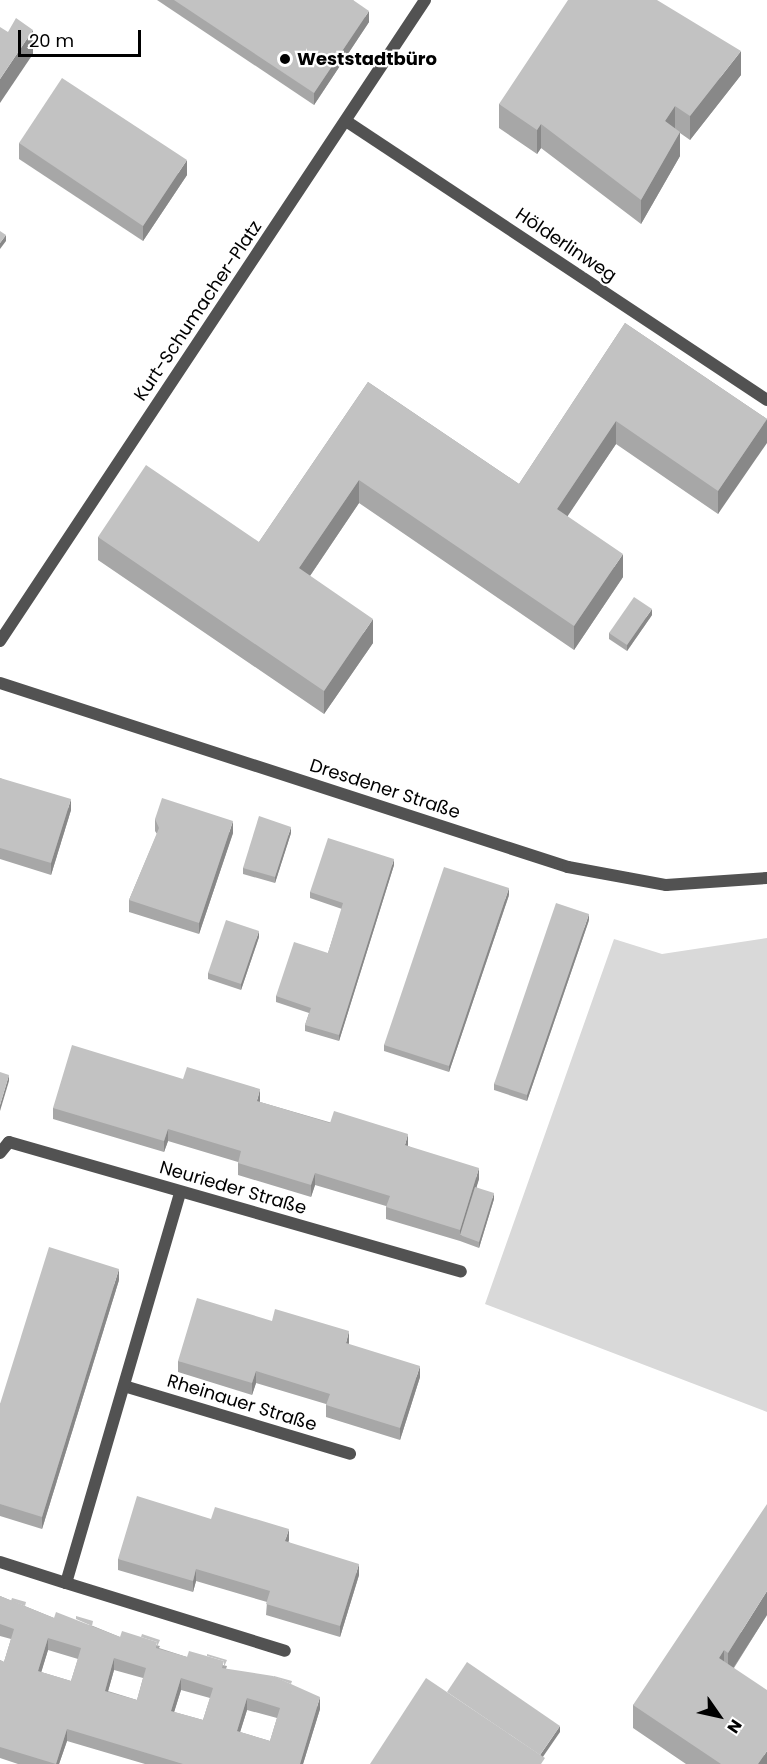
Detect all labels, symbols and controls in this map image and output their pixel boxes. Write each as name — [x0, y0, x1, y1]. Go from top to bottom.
scale bar — [21, 18, 144, 56]
text: 20 m — [29, 28, 74, 53]
place label: Weststadtbüro — [297, 48, 437, 70]
marker: Weststadtbüro — [278, 52, 292, 66]
street label: Hölderlinweg — [511, 203, 621, 287]
street label: Kurt-Schumacher-Platz — [130, 217, 266, 405]
street label: Dresdener Straße — [307, 754, 463, 824]
street label: Neurieder Straße — [157, 1157, 309, 1219]
street label: Rheinauer Straße — [165, 1370, 319, 1436]
north arrow — [689, 1686, 749, 1746]
text: N — [721, 1715, 747, 1738]

